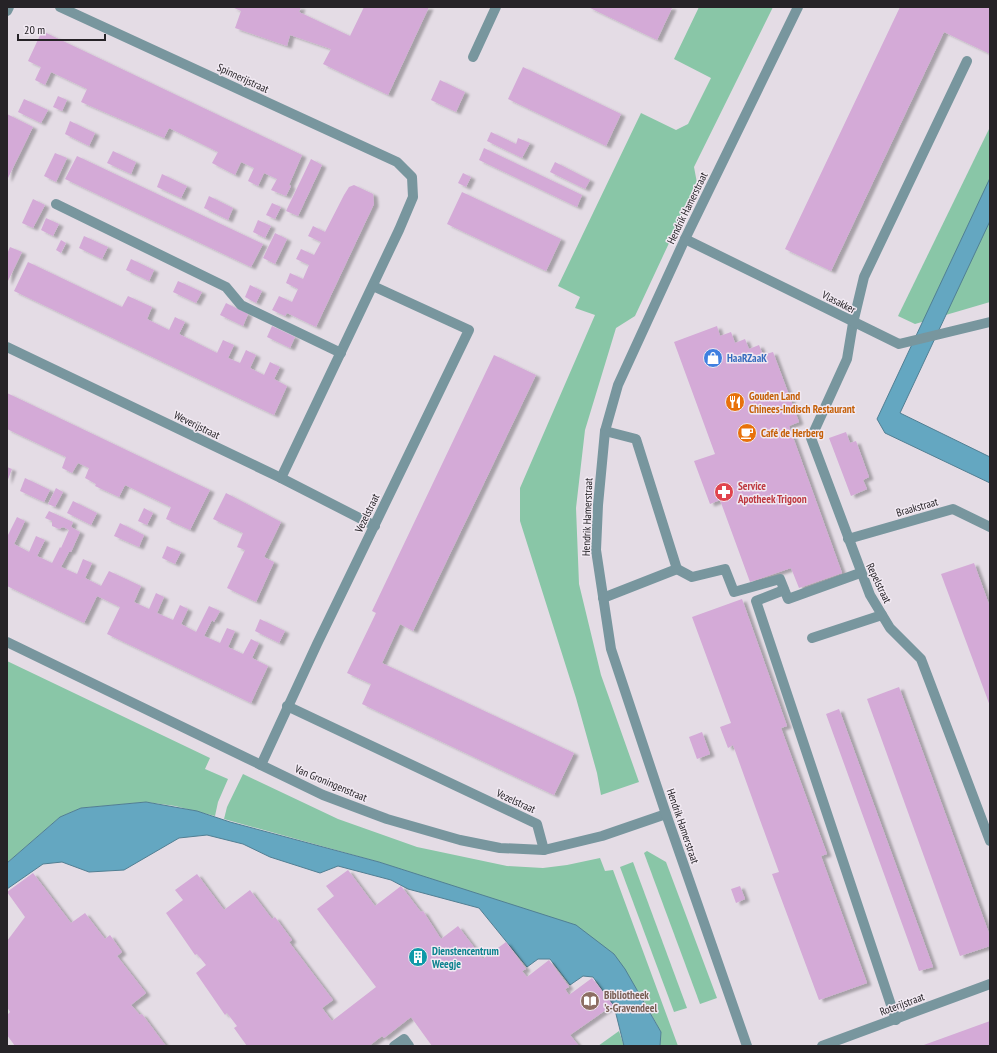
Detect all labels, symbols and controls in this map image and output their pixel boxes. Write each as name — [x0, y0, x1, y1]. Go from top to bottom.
scale bar — [18, 16, 105, 42]
text: 20 m — [24, 22, 45, 37]
street label: Spinnerijstraat — [215, 60, 271, 96]
street label: Hendrik Hamerstraat — [664, 170, 710, 246]
street label: Vlasakker — [819, 287, 858, 316]
shop icon: HaaRZaaK — [702, 347, 724, 369]
place label: HaaRZaaK — [727, 351, 767, 365]
place label: Gouden Land Chinees-Indisch Restaurant — [749, 389, 856, 416]
restaurant icon: Gouden Land Chinees-Indisch Restaurant — [724, 391, 746, 413]
street label: Weverijstraat — [172, 408, 222, 442]
cafe icon: Café de Herberg — [736, 422, 758, 444]
place label: Café de Herberg — [761, 426, 824, 440]
street label: Hendrik Hamerstraat — [579, 478, 595, 556]
place label: Service Apotheek Trigoon — [737, 479, 807, 506]
pharmacy icon: Service Apotheek Trigoon — [713, 481, 735, 503]
street label: Vezelstraat — [351, 491, 382, 536]
street label: Braakstraat — [894, 494, 940, 520]
street label: Repelstraat — [863, 561, 895, 605]
street label: Van Groningenstraat — [292, 761, 369, 805]
street label: Vezelstraat — [493, 785, 538, 816]
street label: Hendrik Hamerstraat — [664, 787, 702, 865]
place label: Dienstencentrum Weegje — [431, 944, 499, 971]
building icon: Dienstencentrum Weegje — [407, 946, 429, 968]
place label: Bibliotheek 's-Gravendeel — [604, 988, 657, 1015]
street label: Roterijstraat — [878, 989, 926, 1019]
library icon: Bibliotheek 's-Gravendeel — [579, 990, 601, 1012]

